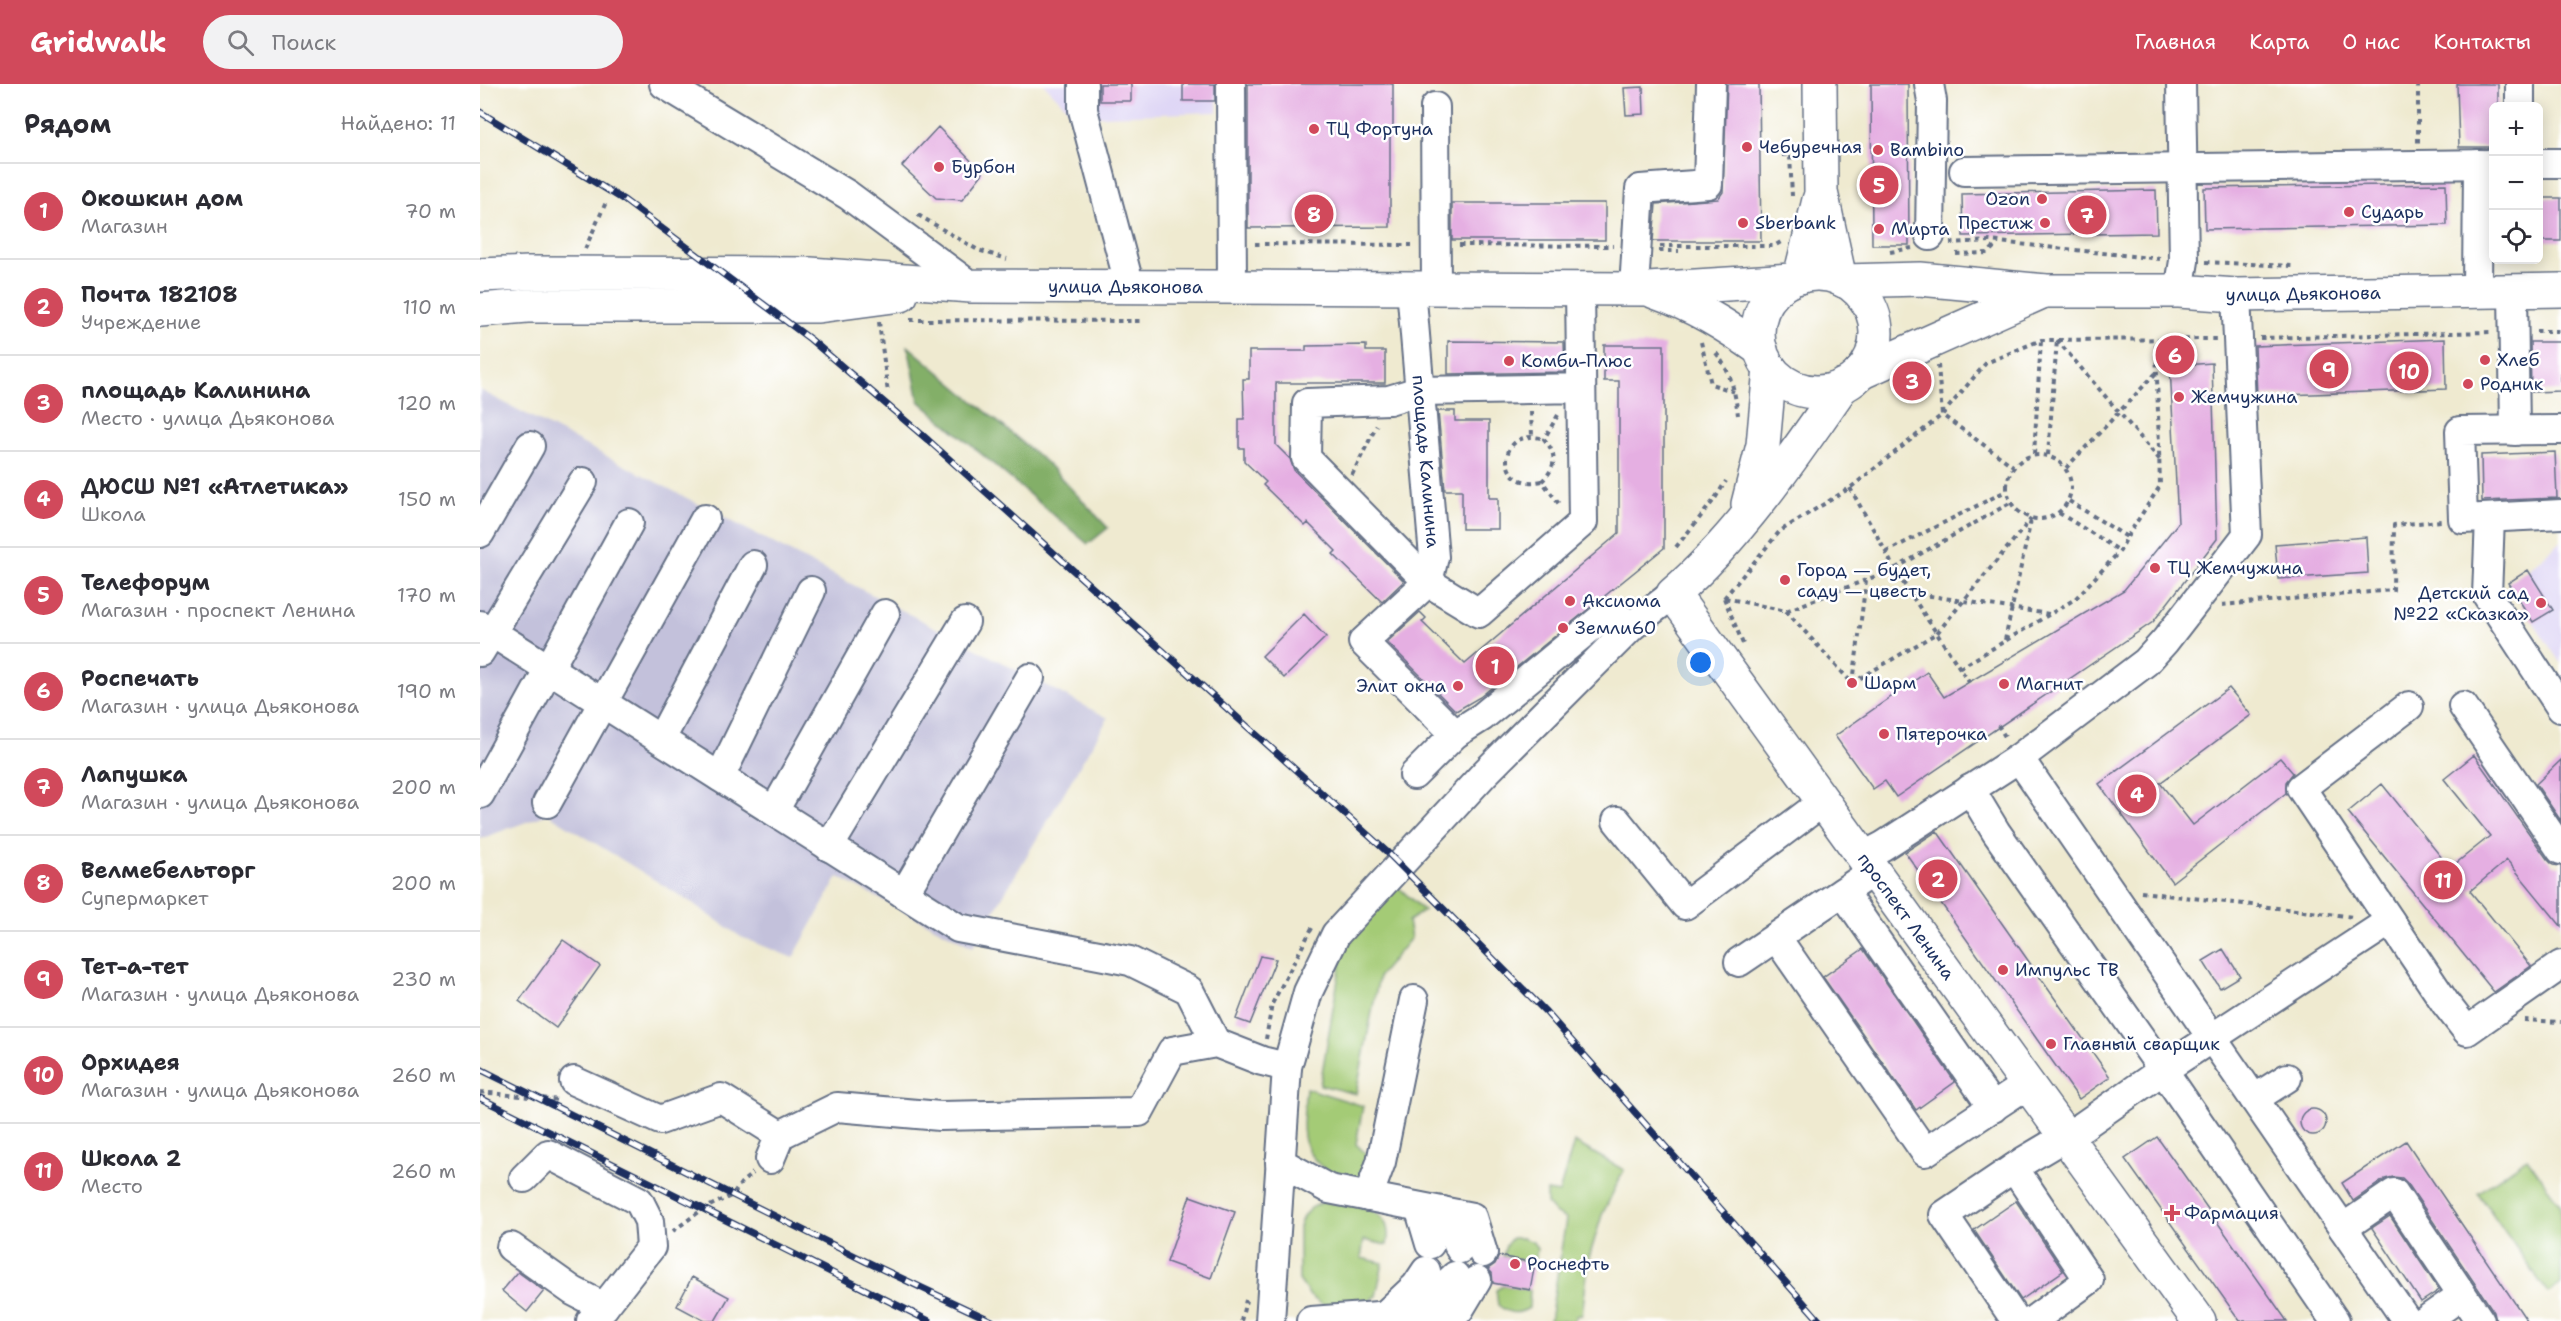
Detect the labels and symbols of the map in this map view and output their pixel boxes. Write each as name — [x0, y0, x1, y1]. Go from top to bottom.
place label: ТЦ Фортуна — [1326, 117, 1433, 141]
marker: ТЦ Фортуна — [1307, 122, 1321, 136]
place label: Чебуречная — [1759, 135, 1862, 159]
place label: Bambino — [1890, 138, 1964, 162]
marker: Чебуречная — [1740, 140, 1754, 154]
marker: Bambino — [1871, 143, 1885, 157]
place label: Бурбон — [951, 155, 1015, 179]
marker: Бурбон — [932, 160, 946, 174]
pin: 5 — [1860, 162, 1898, 208]
place label: Ozon — [1985, 187, 2030, 211]
pin: 8 — [1294, 192, 1334, 236]
marker: Ozon — [2035, 192, 2049, 206]
pin: 7 — [2068, 192, 2106, 238]
place label: Сударь — [2361, 200, 2424, 224]
marker: Сударь — [2342, 205, 2356, 219]
place label: Sberbank — [1755, 211, 1836, 235]
place label: Престиж — [1958, 211, 2034, 235]
marker: Sberbank — [1736, 216, 1750, 230]
marker: Престиж — [2038, 216, 2052, 230]
place label: Мирта — [1891, 217, 1949, 241]
marker: Мирта — [1872, 222, 1886, 236]
street label: улица Дьяконова — [1048, 274, 1203, 299]
street label: улица Дьяконова — [2225, 281, 2381, 307]
pin: 6 — [2156, 332, 2194, 378]
pin: 9 — [2310, 346, 2348, 392]
pin: 10 — [2390, 348, 2428, 394]
place label: Хлеб — [2497, 348, 2540, 372]
place label: Комби-Плюс — [1521, 349, 1632, 373]
marker: Хлеб — [2478, 353, 2492, 367]
marker: Комби-Плюс — [1502, 354, 1516, 368]
pin: 3 — [1892, 358, 1932, 404]
place label: Родник — [2480, 372, 2544, 396]
street label: площадь Калинина — [1406, 374, 1445, 549]
marker: Родник — [2461, 377, 2475, 391]
place label: Жемчужина — [2191, 385, 2297, 409]
marker: Жемчужина — [2172, 390, 2186, 404]
place label: ТЦ Жемчужина — [2167, 556, 2303, 580]
place label: Город — будет, саду — цвесть — [1797, 558, 1931, 603]
marker: ТЦ Жемчужина — [2148, 561, 2162, 575]
marker: Город — будет, саду — цвесть — [1778, 573, 1792, 587]
place label: Детский сад №22 «Сказка» — [2393, 581, 2530, 626]
place label: Аксиома — [1582, 589, 1661, 613]
marker: Аксиома — [1563, 594, 1577, 608]
marker: Детский сад №22 «Сказка» — [2534, 596, 2548, 610]
place label: Земли60 — [1575, 616, 1656, 640]
marker: Земли60 — [1556, 621, 1570, 635]
pin: 1 — [1476, 644, 1514, 688]
your location — [1686, 648, 1715, 677]
place label: Шарм — [1864, 671, 1916, 695]
place label: Магнит — [2016, 672, 2084, 696]
place label: Элит окна — [1357, 674, 1446, 698]
marker: Шарм — [1845, 676, 1859, 690]
marker: Магнит — [1997, 677, 2011, 691]
marker: Элит окна — [1451, 679, 1465, 693]
place label: Пятерочка — [1896, 722, 1987, 746]
marker: Пятерочка — [1877, 727, 1891, 741]
pin: 4 — [2118, 772, 2156, 816]
street label: проспект Ленина — [1852, 848, 1960, 985]
pin: 2 — [1918, 856, 1958, 902]
pin: 11 — [2424, 858, 2462, 902]
place label: Импульс ТВ — [2015, 958, 2119, 982]
marker: Импульс ТВ — [1996, 963, 2010, 977]
place label: Главный сварщик — [2063, 1032, 2220, 1056]
marker: Главный сварщик — [2044, 1037, 2058, 1051]
place label: Фармация — [2184, 1201, 2279, 1225]
marker: Фармация — [2165, 1206, 2179, 1220]
place label: Роснефть — [1527, 1252, 1609, 1276]
marker: Роснефть — [1508, 1257, 1522, 1271]

